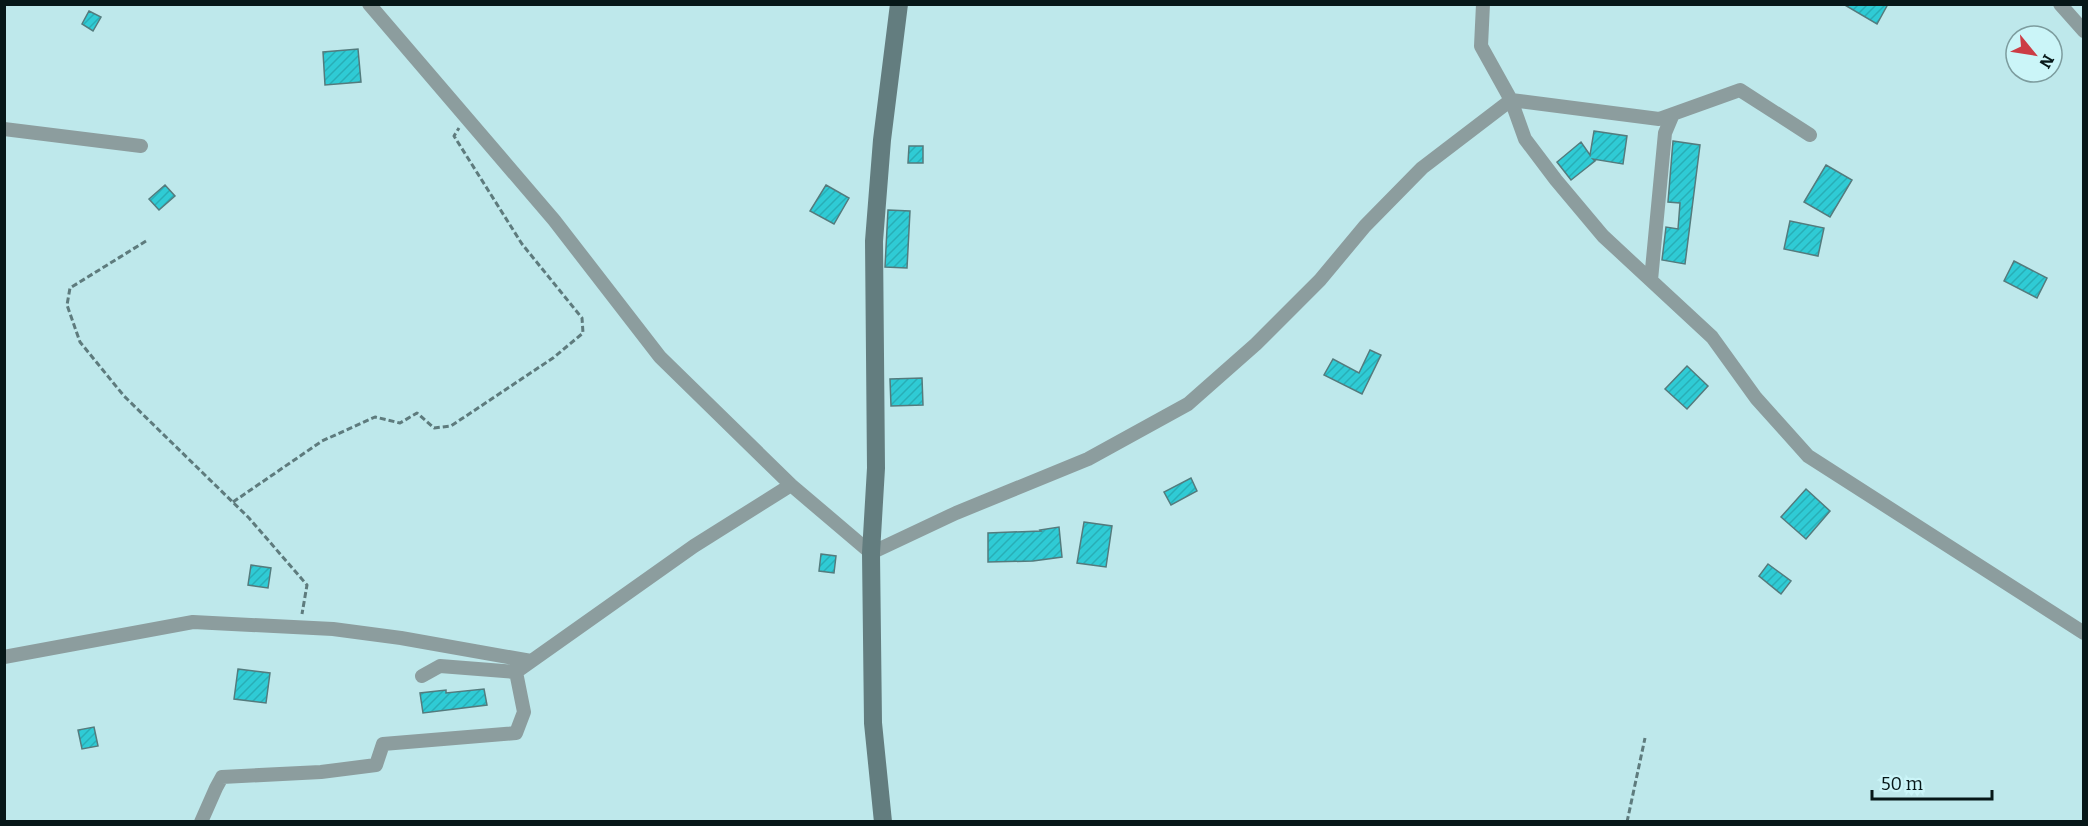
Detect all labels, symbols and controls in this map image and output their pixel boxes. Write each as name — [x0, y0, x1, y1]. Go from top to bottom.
north arrow — [2004, 24, 2064, 84]
text: N — [2035, 51, 2058, 71]
scale bar — [1872, 763, 1992, 801]
text: 50 m — [1881, 773, 1923, 795]

